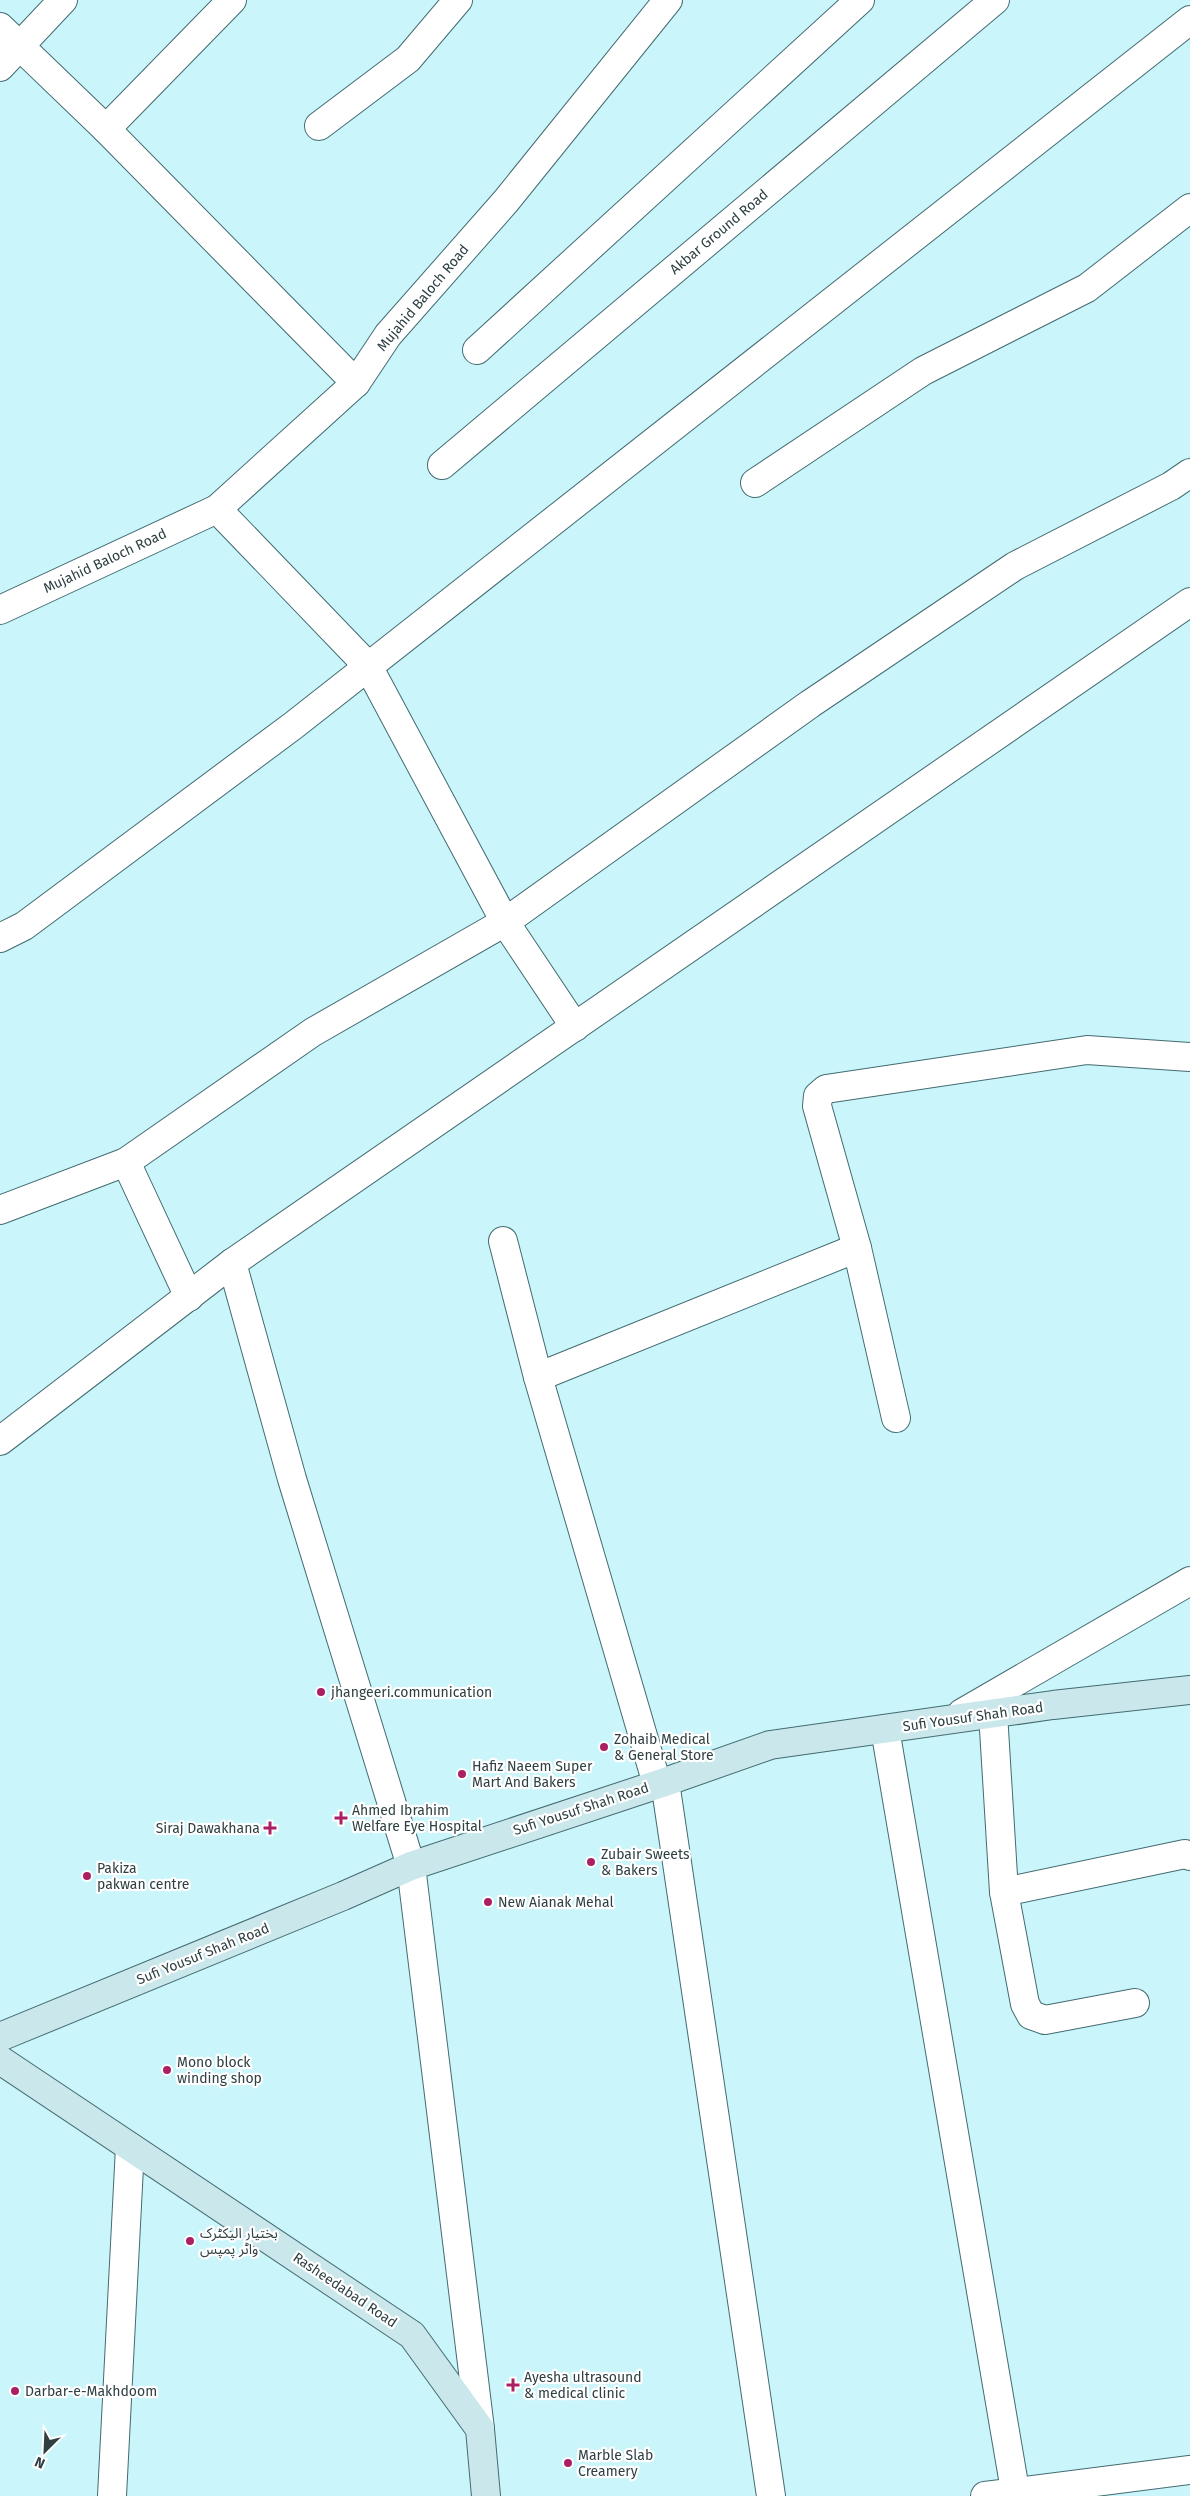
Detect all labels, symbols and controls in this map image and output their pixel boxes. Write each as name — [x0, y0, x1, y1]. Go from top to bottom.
street label: Akbar Ground Road — [666, 186, 772, 278]
street label: Mujahid Baloch Road — [373, 241, 473, 355]
street label: Mujahid Baloch Road — [41, 525, 169, 597]
place label: jhangeeri.communication — [330, 1684, 492, 1701]
marker: jhangeeri.communication — [315, 1686, 327, 1698]
street label: Sufi Yousuf Shah Road — [902, 1699, 1044, 1735]
place label: Zohaib Medical & General Store — [614, 1731, 714, 1764]
marker: Zohaib Medical & General Store — [598, 1741, 610, 1753]
place label: Hafiz Naeem Super Mart And Bakers — [472, 1758, 593, 1791]
marker: Hafiz Naeem Super Mart And Bakers — [456, 1768, 468, 1780]
street label: Sufi Yousuf Shah Road — [511, 1779, 651, 1839]
place label: Ahmed Ibrahim Welfare Eye Hospital — [352, 1802, 482, 1835]
marker: Ahmed Ibrahim Welfare Eye Hospital — [334, 1811, 348, 1825]
place label: Siraj Dawakhana — [156, 1820, 260, 1837]
marker: Siraj Dawakhana — [264, 1822, 276, 1834]
place label: Zubair Sweets & Bakers — [601, 1846, 690, 1879]
marker: Zubair Sweets & Bakers — [585, 1856, 597, 1868]
place label: Pakiza pakwan centre — [97, 1860, 189, 1893]
marker: Pakiza pakwan centre — [81, 1870, 93, 1882]
place label: New Aianak Mehal — [498, 1894, 614, 1911]
marker: New Aianak Mehal — [482, 1896, 494, 1908]
street label: Sufi Yousuf Shah Road — [134, 1920, 272, 1988]
place label: Mono block winding shop — [177, 2054, 262, 2087]
marker: Mono block winding shop — [161, 2064, 173, 2076]
place label: بختیار الیکٹرک واٹر پمپس — [200, 2225, 278, 2259]
marker: بختیار الیکٹرک واٹر پمپس — [184, 2235, 196, 2247]
street label: Rasheedabad Road — [290, 2249, 400, 2331]
place label: Ayesha ultrasound & medical clinic — [524, 2369, 642, 2402]
marker: Ayesha ultrasound & medical clinic — [506, 2378, 520, 2392]
place label: Darbar-e-Makhdoom — [25, 2383, 157, 2400]
marker: Darbar-e-Makhdoom — [9, 2385, 21, 2397]
north arrow — [20, 2426, 70, 2476]
place label: Marble Slab Creamery — [578, 2447, 653, 2480]
text: N — [32, 2453, 48, 2472]
marker: Marble Slab Creamery — [562, 2457, 574, 2469]

